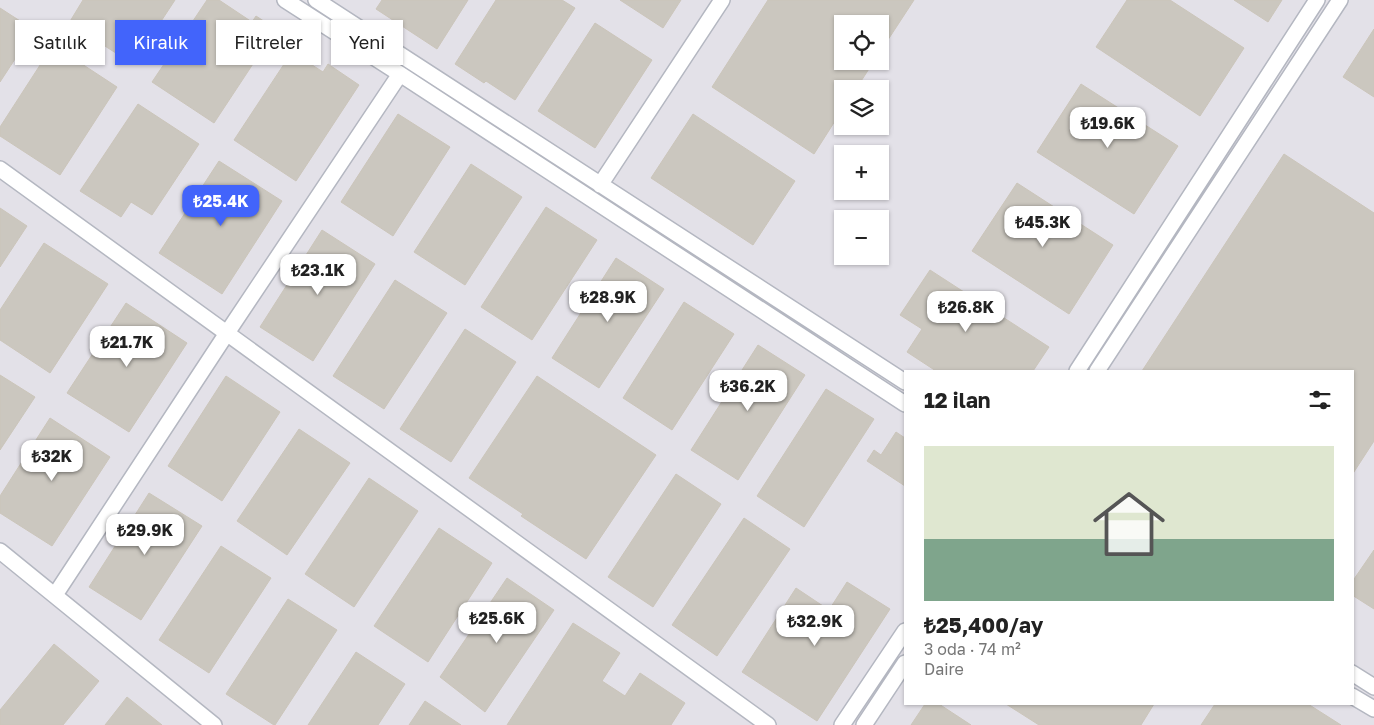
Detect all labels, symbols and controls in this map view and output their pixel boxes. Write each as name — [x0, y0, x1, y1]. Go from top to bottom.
map controls — [834, 15, 889, 265]
button: locate — [834, 15, 889, 70]
chip: Satılık — [15, 20, 105, 65]
chip: Kiralık — [115, 20, 206, 65]
chip: Filtreler — [216, 20, 321, 65]
chip: Yeni — [331, 20, 403, 65]
button: layers — [834, 80, 889, 135]
pin: ₺19.6K — [1067, 106, 1149, 149]
text: ₺19.6K — [1081, 113, 1135, 133]
button: + — [834, 145, 889, 200]
pin: ₺25.4K — [180, 184, 262, 227]
text: ₺25.4K — [193, 191, 249, 211]
pin: ₺45.3K — [1002, 206, 1084, 248]
button: − — [834, 210, 889, 265]
text: ₺45.3K — [1015, 212, 1071, 232]
pin: ₺23.1K — [277, 254, 359, 296]
text: ₺23.1K — [291, 260, 345, 280]
pin: ₺28.9K — [567, 280, 649, 323]
text: ₺28.9K — [580, 287, 636, 307]
pin: ₺26.8K — [925, 290, 1007, 333]
text: ₺26.8K — [938, 297, 994, 317]
pin: ₺21.7K — [86, 326, 168, 368]
text: ₺21.7K — [101, 332, 153, 352]
pin: ₺36.2K — [707, 370, 789, 412]
text: ₺36.2K — [720, 376, 776, 396]
icon: filters — [1306, 386, 1334, 414]
text: 12 ilan — [924, 387, 991, 413]
pin: ₺32K — [22, 440, 82, 482]
text: ₺32K — [32, 446, 72, 466]
icon: home — [1084, 479, 1174, 569]
pin: ₺29.9K — [104, 514, 186, 556]
text: ₺29.9K — [117, 520, 173, 540]
pin: ₺25.6K — [456, 602, 538, 644]
pin: ₺32.9K — [774, 604, 856, 647]
text: ₺25.6K — [469, 608, 525, 628]
text: ₺32.9K — [787, 611, 843, 631]
text: ₺25,400/ay — [924, 612, 1043, 638]
text: 3 oda · 74 m² — [924, 639, 1021, 659]
text: Daire — [924, 659, 964, 679]

